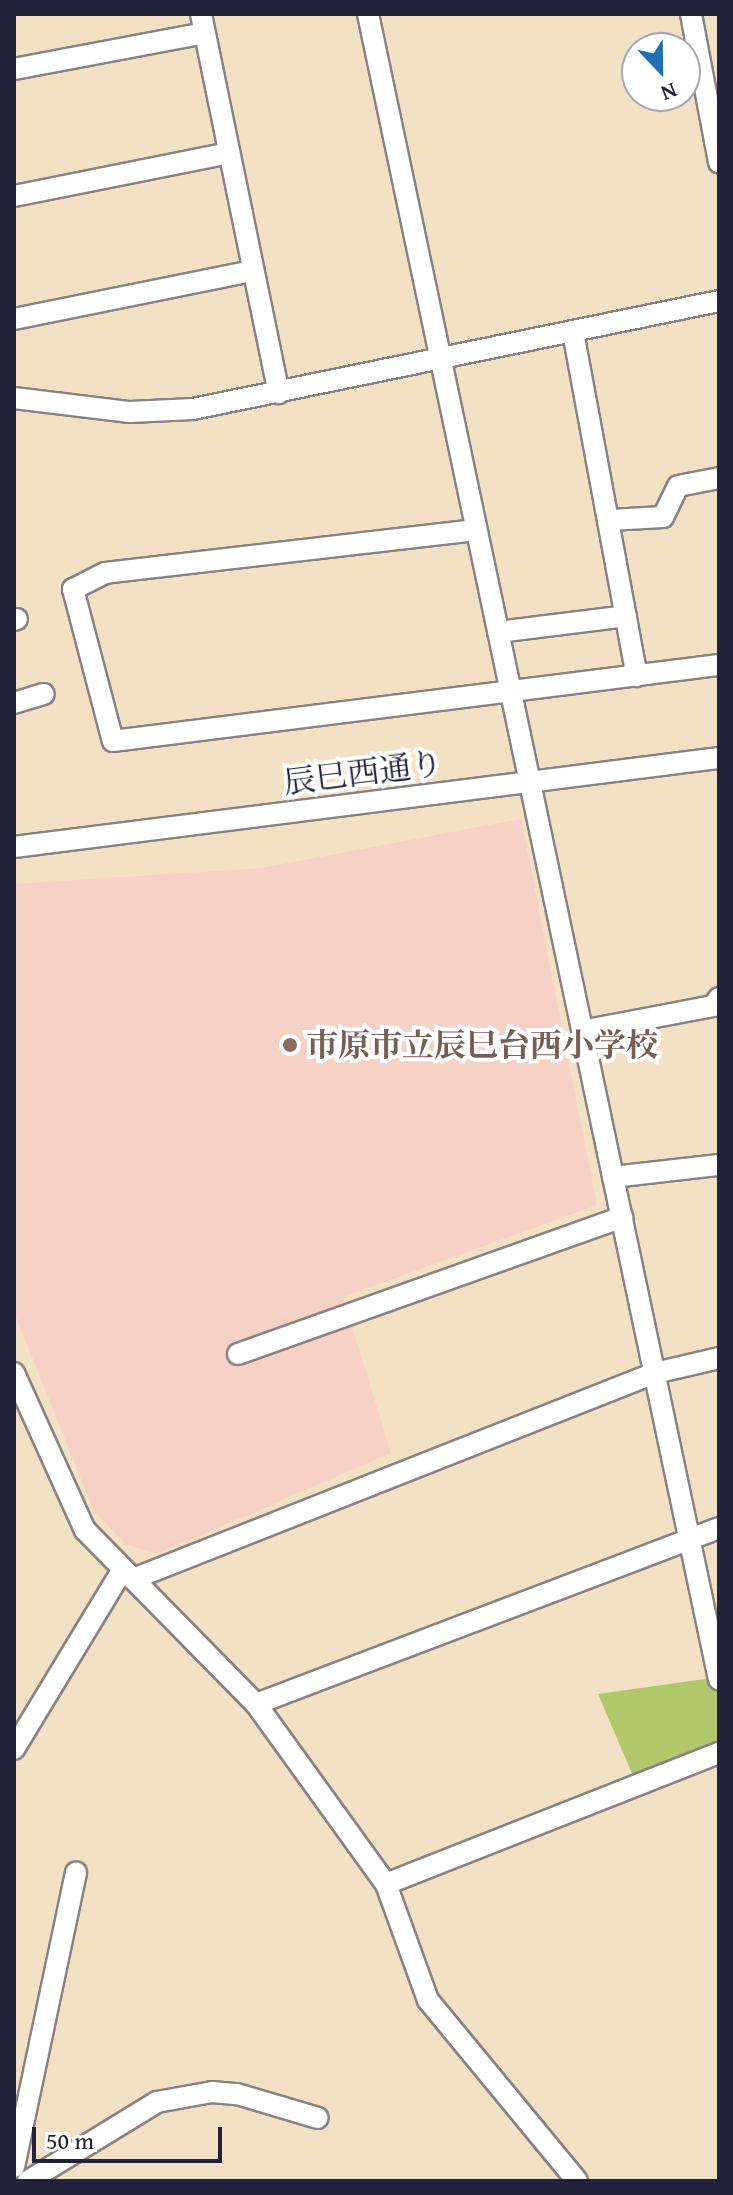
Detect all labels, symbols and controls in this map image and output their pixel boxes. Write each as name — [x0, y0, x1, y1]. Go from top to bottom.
north arrow — [621, 32, 701, 112]
text: N — [656, 75, 682, 110]
street label: 辰巳西通り — [281, 744, 445, 802]
place label: 市原市立辰巳台西小学校 — [306, 1026, 658, 1064]
marker: 市原市立辰巳台西小学校 — [281, 1036, 299, 1054]
scale bar — [36, 2111, 226, 2161]
text: 50 m — [46, 2123, 94, 2158]

